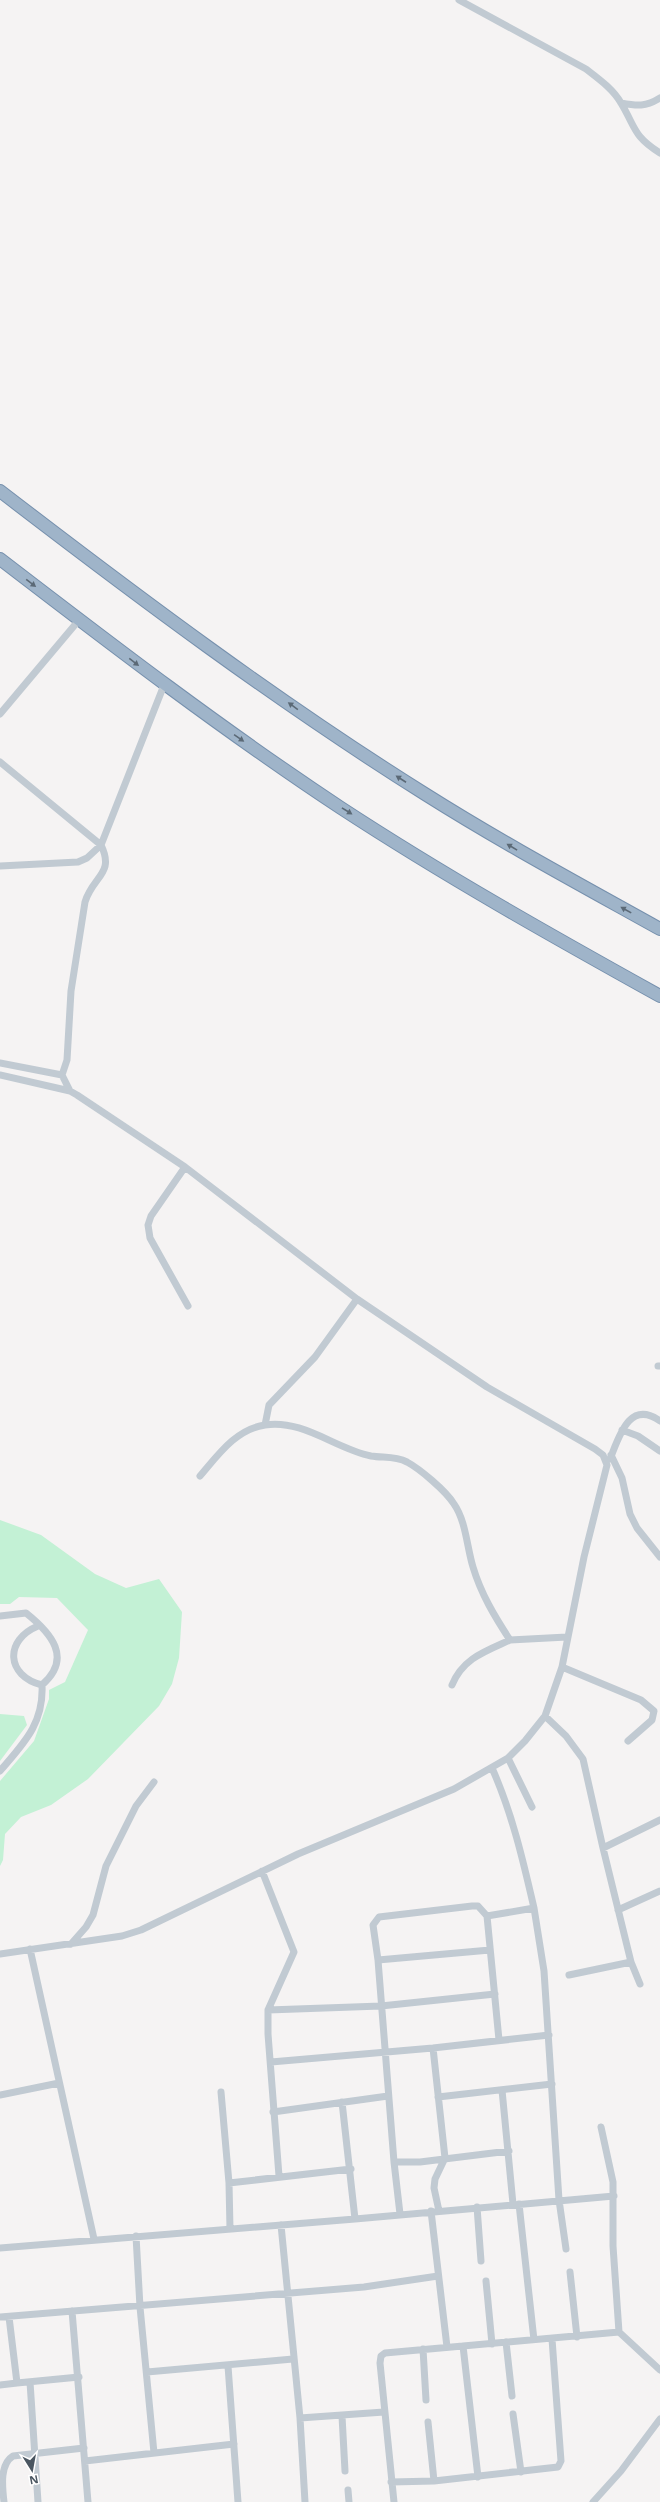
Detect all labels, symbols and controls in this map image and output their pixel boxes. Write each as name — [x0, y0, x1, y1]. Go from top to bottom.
one-way arrow — [26, 578, 36, 586]
one-way arrow — [129, 657, 140, 666]
one-way arrow — [288, 702, 299, 711]
one-way arrow — [234, 734, 245, 742]
one-way arrow — [396, 775, 406, 783]
one-way arrow — [342, 807, 352, 815]
one-way arrow — [507, 843, 517, 851]
one-way arrow — [620, 907, 632, 913]
north arrow — [12, 2450, 52, 2490]
text: N — [28, 2472, 40, 2489]

